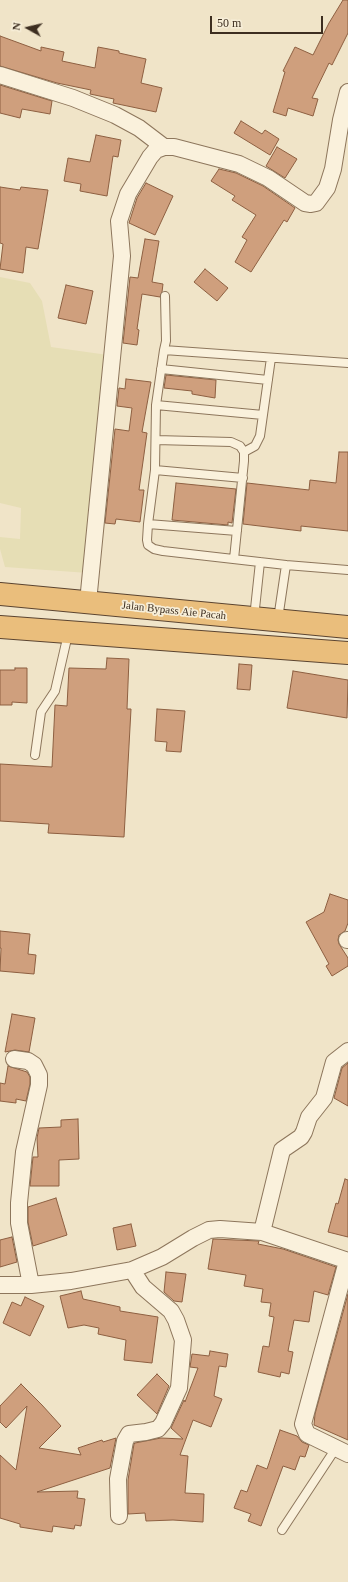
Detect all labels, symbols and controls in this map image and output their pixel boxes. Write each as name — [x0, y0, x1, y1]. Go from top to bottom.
north arrow — [8, 8, 48, 48]
scale bar — [212, 8, 325, 34]
text: 50 m — [217, 16, 241, 30]
text: N — [10, 22, 23, 31]
street label: Jalan Bypass Aie Pacah — [121, 599, 227, 623]

